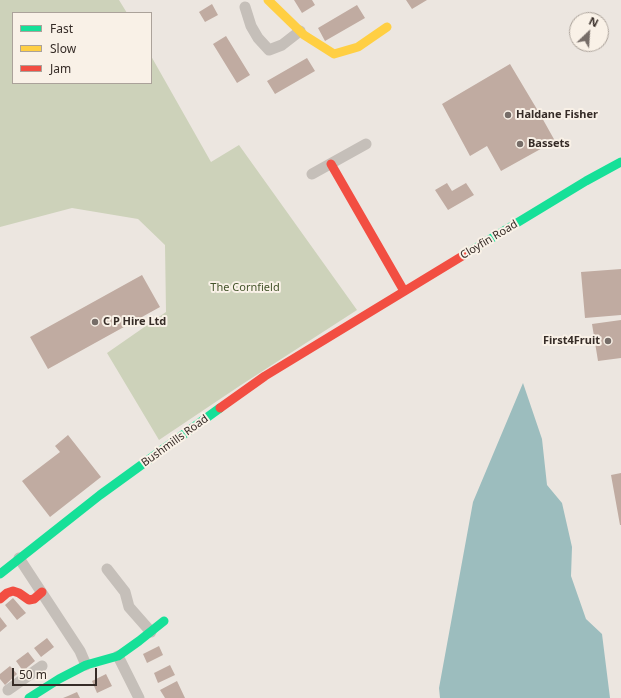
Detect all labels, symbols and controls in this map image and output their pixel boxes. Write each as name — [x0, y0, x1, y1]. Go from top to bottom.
legend — [12, 12, 152, 84]
north arrow — [569, 12, 609, 52]
text: N — [587, 13, 601, 30]
text: Fast — [50, 20, 73, 37]
text: Slow — [50, 40, 76, 57]
text: Jam — [50, 60, 71, 77]
place label: Haldane Fisher — [516, 108, 598, 122]
marker: Haldane Fisher — [503, 110, 513, 120]
place label: Bassets — [528, 137, 570, 151]
marker: Bassets — [515, 139, 525, 149]
street label: Cloyfin Road — [458, 218, 520, 262]
park label: The Cornfield — [210, 281, 280, 295]
place label: C P Hire Ltd — [103, 315, 166, 329]
marker: C P Hire Ltd — [90, 317, 100, 327]
place label: First4Fruit — [543, 334, 600, 348]
marker: First4Fruit — [603, 336, 613, 346]
street label: Bushmills Road — [139, 412, 211, 470]
scale bar — [14, 660, 99, 686]
text: 50 m — [19, 666, 47, 683]

